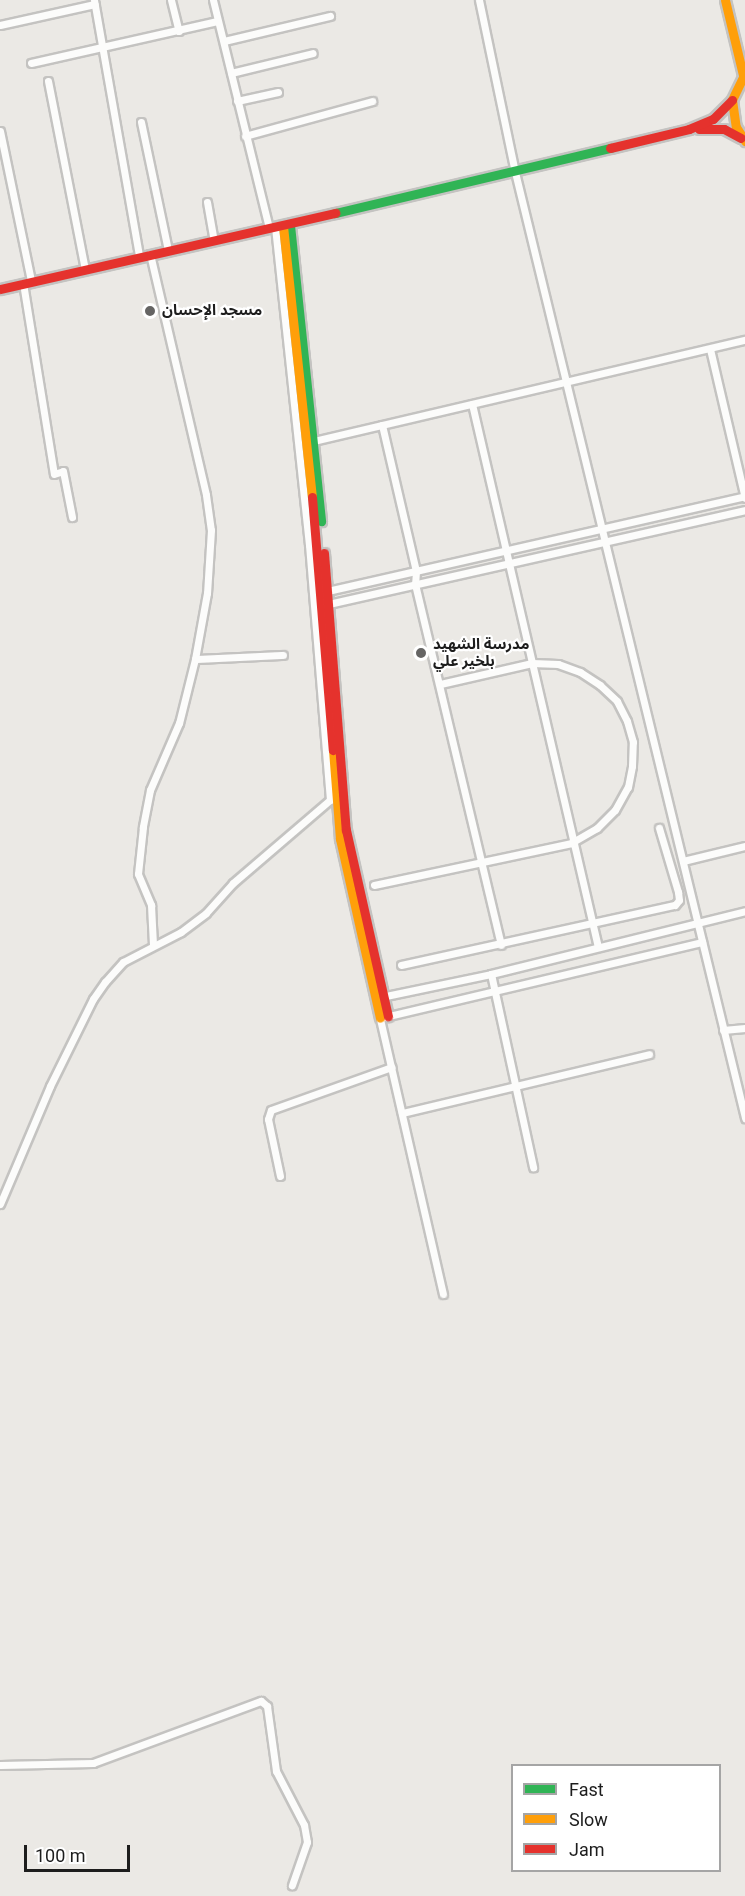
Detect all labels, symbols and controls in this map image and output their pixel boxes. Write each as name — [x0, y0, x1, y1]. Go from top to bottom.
place label: مسجد الإحسان — [162, 302, 262, 320]
marker: مسجد الإحسان — [143, 304, 157, 318]
place label: مدرسة الشهيد بلخير علي — [433, 635, 529, 670]
marker: مدرسة الشهيد بلخير علي — [414, 646, 428, 660]
legend — [511, 1764, 721, 1872]
text: Fast — [569, 1779, 604, 1800]
text: Slow — [569, 1809, 608, 1830]
scale bar — [27, 1833, 134, 1871]
text: Jam — [569, 1839, 605, 1860]
text: 100 m — [35, 1845, 86, 1866]

